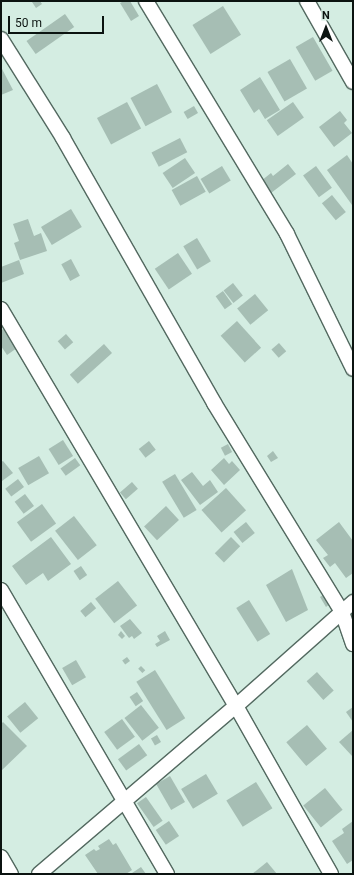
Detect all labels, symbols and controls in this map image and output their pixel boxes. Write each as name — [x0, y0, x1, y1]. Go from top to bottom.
scale bar — [10, 8, 106, 34]
north arrow — [306, 8, 346, 48]
text: N — [322, 9, 330, 22]
text: 50 m — [15, 16, 42, 30]

